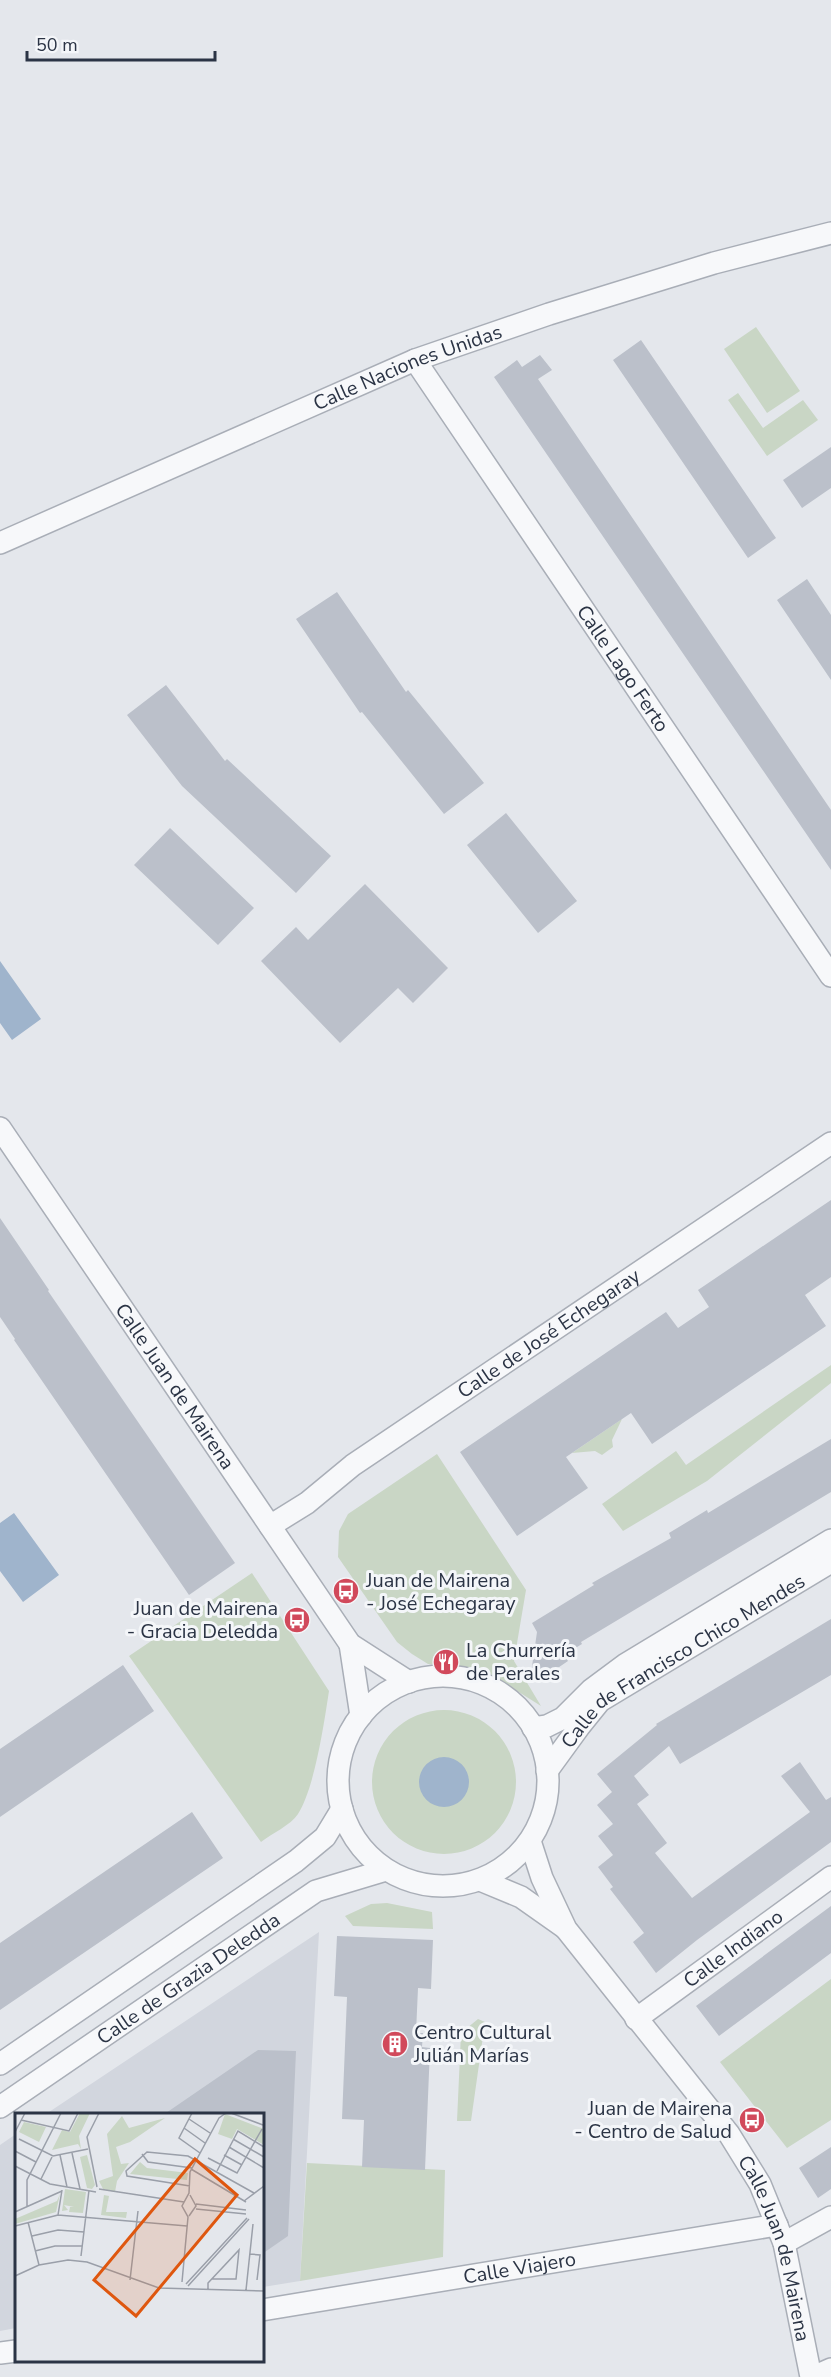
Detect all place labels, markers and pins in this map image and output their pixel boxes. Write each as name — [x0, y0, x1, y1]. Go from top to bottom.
place label: Juan de Mairena - José Echegaray — [365, 1567, 516, 1617]
bus stop icon: Juan de Mairena - José Echegaray — [331, 1576, 361, 1606]
place label: Juan de Mairena - Gracia Deledda — [127, 1595, 278, 1645]
bus stop icon: Juan de Mairena - Gracia Deledda — [282, 1605, 312, 1635]
place label: La Churrería de Perales — [466, 1637, 576, 1687]
restaurant icon: La Churrería de Perales — [431, 1647, 461, 1677]
place label: Centro Cultural Julián Marías — [413, 2019, 551, 2069]
building icon: Centro Cultural Julián Marías — [380, 2029, 410, 2059]
place label: Juan de Mairena - Centro de Salud — [574, 2095, 732, 2145]
bus stop icon: Juan de Mairena - Centro de Salud — [737, 2105, 767, 2135]

